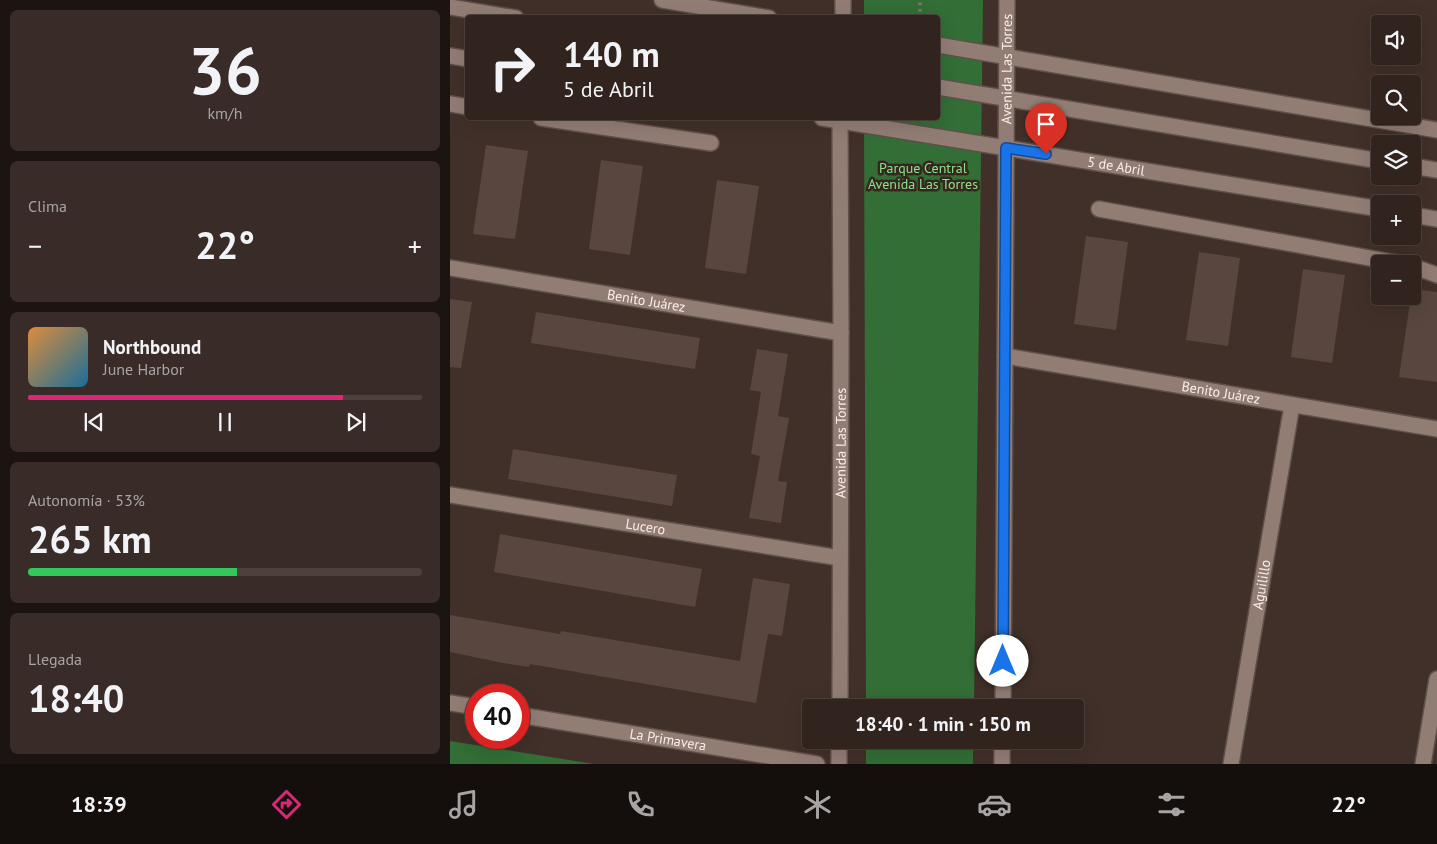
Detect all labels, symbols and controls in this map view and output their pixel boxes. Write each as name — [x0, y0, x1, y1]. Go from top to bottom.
street label: Avenida Las Torres — [997, 14, 1016, 124]
map controls — [1371, 15, 1421, 305]
button: sound — [1371, 15, 1421, 65]
text: 36 — [188, 28, 262, 112]
text: 140 m — [563, 31, 660, 77]
icon: right — [480, 35, 545, 100]
text: 5 de Abril — [563, 75, 654, 103]
button: search — [1371, 75, 1421, 125]
text: km/h — [207, 103, 243, 123]
pin — [1025, 103, 1067, 154]
icon: arrive — [1032, 110, 1060, 138]
button: layers — [1371, 135, 1421, 185]
street label: 5 de Abril — [1086, 152, 1146, 179]
park label: Parque Central Avenida Las Torres — [868, 159, 978, 193]
button: + — [1371, 195, 1421, 245]
text: Clima — [28, 196, 67, 216]
text: 22° — [195, 220, 255, 269]
text: − — [28, 227, 42, 264]
text: + — [408, 227, 422, 264]
button: − — [1371, 255, 1421, 305]
street label: Benito Juárez — [606, 285, 687, 316]
text: Northbound — [103, 335, 201, 359]
text: June Harbor — [103, 359, 184, 379]
street label: Benito Juárez — [1180, 377, 1261, 408]
street label: Avenida Las Torres — [832, 388, 850, 498]
icon: previous — [80, 408, 108, 436]
icon: pause — [211, 408, 239, 436]
icon: next — [342, 408, 370, 436]
text: Autonomía · 53% — [28, 490, 145, 510]
text: 265 km — [28, 514, 152, 563]
street label: Lucero — [624, 515, 667, 539]
street label: Aguilillo — [1248, 558, 1275, 611]
position arrow — [976, 634, 1028, 686]
text: Llegada — [28, 649, 82, 669]
text: 18:40 — [28, 673, 124, 722]
speed limit sign: 40 — [465, 684, 530, 749]
text: 18:40 · 1 min · 150 m — [855, 712, 1031, 736]
street label: La Primavera — [628, 724, 708, 755]
icon: directions — [269, 787, 304, 822]
icon: music — [446, 787, 481, 822]
icon: phone — [623, 787, 658, 822]
icon: climate — [800, 787, 835, 822]
icon: car — [977, 787, 1012, 822]
icon: filters — [1154, 787, 1189, 822]
text: 18:39 — [71, 790, 127, 818]
text: 22° — [1331, 790, 1366, 818]

